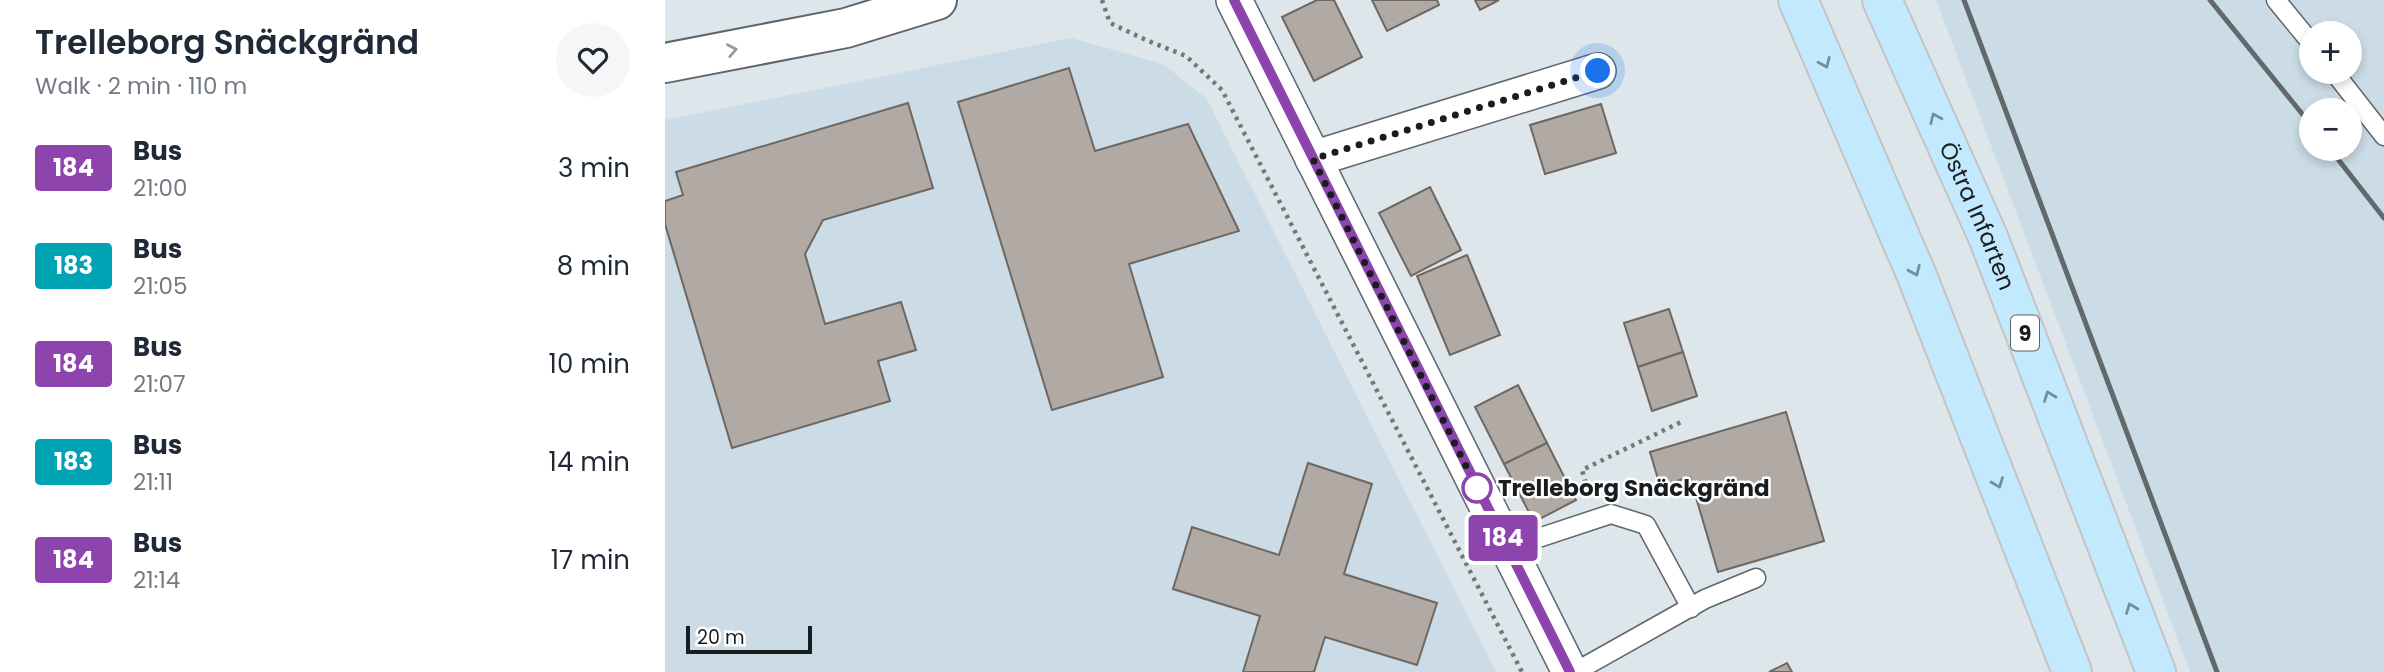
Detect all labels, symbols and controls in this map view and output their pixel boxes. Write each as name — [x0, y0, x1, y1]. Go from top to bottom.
text: Trelleborg Snäckgränd — [35, 19, 419, 66]
map controls — [2299, 21, 2362, 161]
button: + — [2299, 21, 2362, 84]
button: heart — [556, 23, 630, 97]
one-way arrow — [726, 43, 738, 58]
your location — [1580, 53, 1615, 88]
one-way arrow — [1817, 55, 1831, 68]
text: Walk · 2 min · 110 m — [35, 70, 247, 102]
button: − — [2299, 98, 2362, 161]
one-way arrow — [1929, 113, 1943, 125]
text: Bus — [133, 133, 182, 169]
street label: Östra Infarten — [1931, 137, 2023, 295]
text: 3 min — [558, 150, 630, 186]
text: 184 — [53, 151, 94, 184]
text: 21:00 — [133, 172, 187, 204]
text: Bus — [133, 231, 182, 267]
text: 8 min — [557, 248, 630, 284]
text: 183 — [54, 249, 93, 282]
one-way arrow — [1907, 264, 1921, 277]
text: 21:05 — [133, 270, 187, 302]
road number: 9 — [2011, 316, 2039, 350]
text: Bus — [133, 329, 182, 365]
text: 10 min — [549, 346, 630, 382]
text: 184 — [53, 347, 94, 380]
text: 21:07 — [133, 368, 186, 400]
one-way arrow — [2044, 391, 2058, 403]
text: Bus — [133, 427, 182, 463]
text: 14 min — [549, 444, 630, 480]
text: 183 — [54, 445, 93, 478]
text: 21:11 — [133, 466, 173, 498]
place label: Trelleborg Snäckgränd — [1498, 472, 1770, 504]
marker: Trelleborg Snäckgränd — [1462, 473, 1492, 503]
one-way arrow — [1990, 477, 2004, 489]
line badge: 184 — [1463, 515, 1543, 561]
text: 184 — [1483, 521, 1523, 554]
text: Bus — [133, 525, 182, 561]
text: 17 min — [551, 542, 630, 578]
text: 184 — [53, 543, 94, 576]
text: 21:14 — [133, 564, 180, 596]
one-way arrow — [2126, 603, 2140, 615]
scale bar — [686, 623, 812, 655]
text: 20 m — [697, 624, 745, 651]

